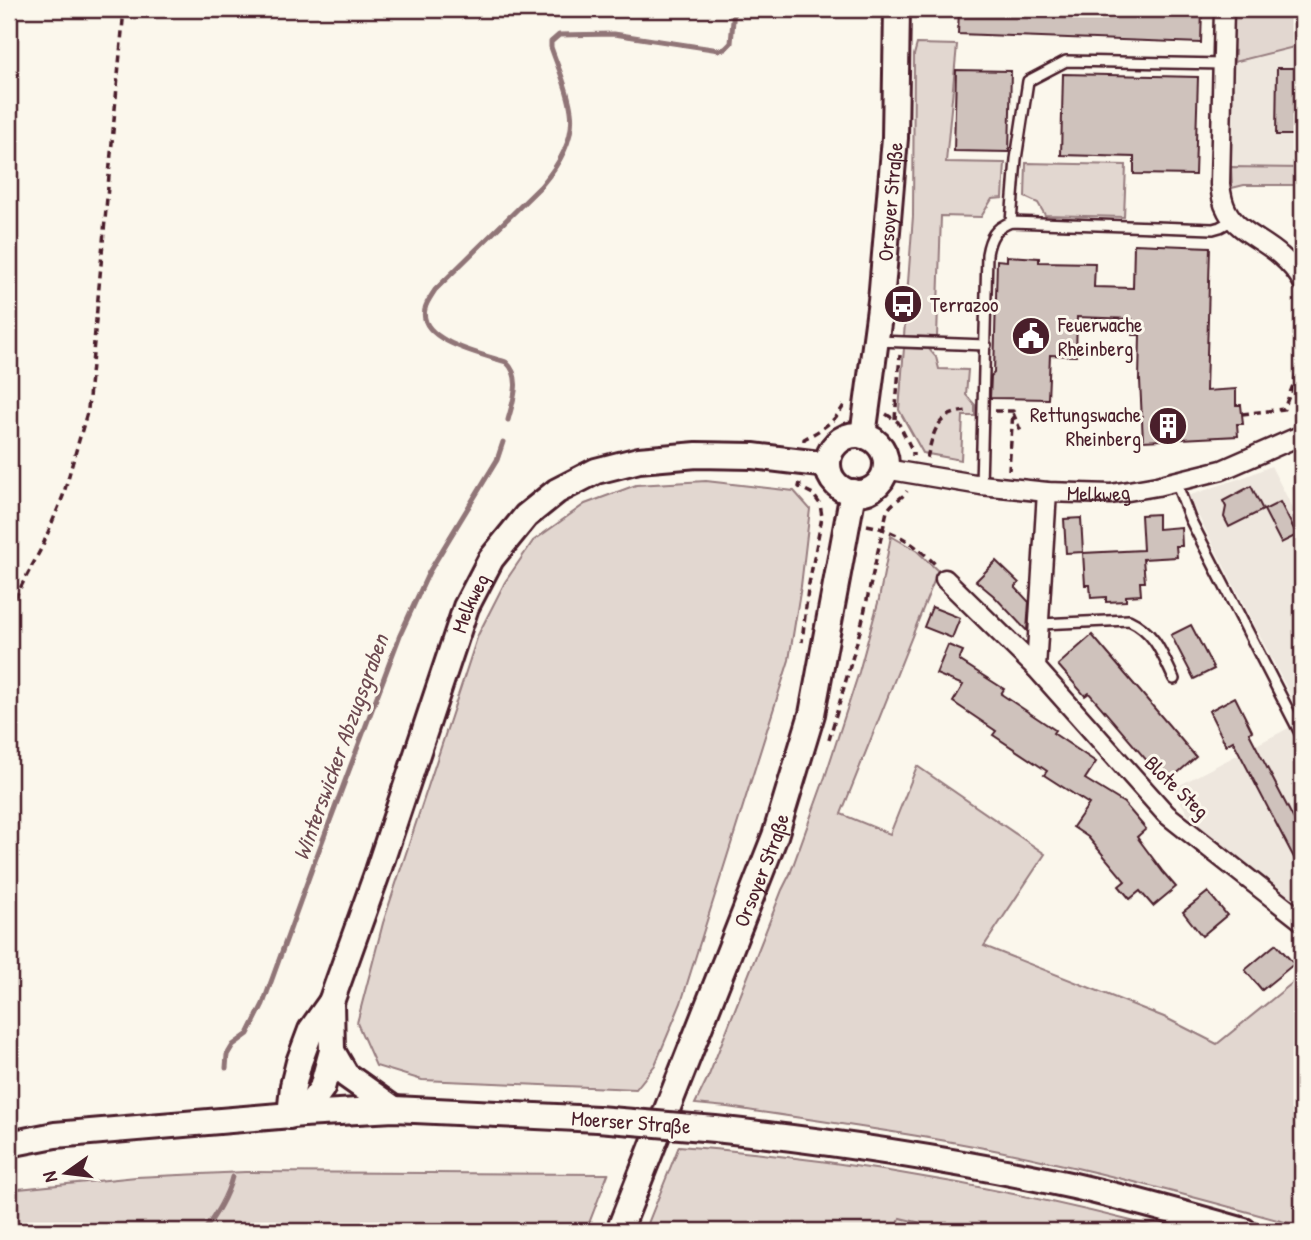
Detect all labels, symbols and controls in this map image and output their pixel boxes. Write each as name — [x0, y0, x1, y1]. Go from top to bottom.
street label: Orsoyer Straße — [870, 141, 909, 262]
bus stop icon: Terrazoo — [882, 283, 924, 325]
place label: Terrazoo — [930, 290, 999, 319]
place label: Feuerwache Rheinberg — [1057, 310, 1142, 363]
public building icon: Feuerwache Rheinberg — [1010, 315, 1052, 357]
place label: Rettungswache Rheinberg — [1030, 400, 1141, 453]
building icon: Rettungswache Rheinberg — [1147, 405, 1189, 447]
street label: Melkweg — [1067, 477, 1132, 509]
street label: Melkweg — [444, 568, 496, 636]
water label: Winterswicker Abzugsgraben — [285, 628, 397, 864]
street label: Blote Steg — [1138, 749, 1216, 825]
street label: Orsoyer Straße — [726, 810, 796, 931]
street label: Moerser Straße — [570, 1103, 692, 1141]
north arrow — [32, 1138, 102, 1208]
text: N — [36, 1169, 63, 1185]

